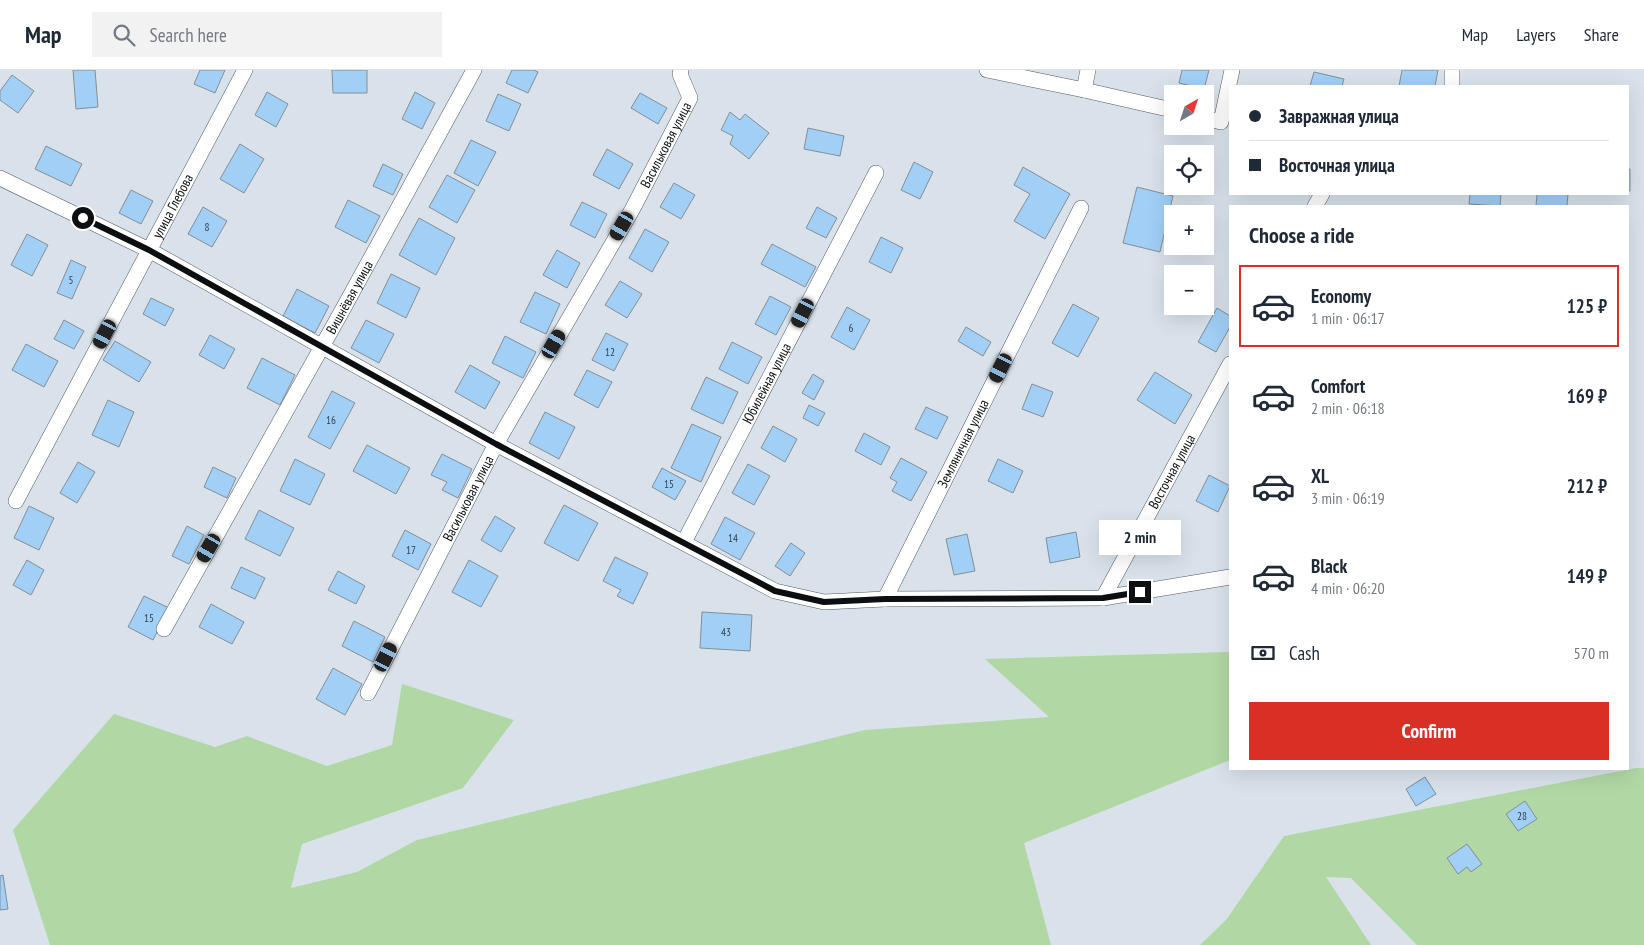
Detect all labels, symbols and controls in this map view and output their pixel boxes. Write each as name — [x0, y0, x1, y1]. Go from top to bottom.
search box — [92, 12, 442, 57]
text: Map — [25, 19, 62, 50]
icon: search — [110, 21, 138, 49]
text: Search here — [150, 23, 227, 47]
text: Map — [1462, 23, 1488, 46]
text: Layers — [1516, 23, 1556, 46]
text: Share — [1584, 23, 1619, 46]
north arrow — [1164, 85, 1214, 135]
map controls — [1164, 85, 1214, 315]
street label: Васильковая улица — [636, 99, 695, 191]
text: Завражная улица — [1279, 104, 1399, 128]
button: locate — [1164, 145, 1214, 195]
text: Восточная улица — [1279, 153, 1395, 177]
street label: улица Глебова — [148, 171, 197, 241]
button: + — [1164, 205, 1214, 255]
route start — [72, 207, 94, 229]
car — [608, 209, 635, 243]
house number: 8 — [205, 220, 210, 234]
text: Choose a ride — [1249, 221, 1354, 249]
street label: Вишнёвая улица — [322, 257, 377, 337]
button: − — [1164, 265, 1214, 315]
house number: 5 — [69, 273, 74, 287]
icon: car — [1251, 284, 1296, 329]
text: Economy — [1311, 284, 1371, 308]
text: 125 ₽ — [1567, 294, 1607, 318]
car — [789, 296, 816, 330]
text: 1 min · 06:17 — [1311, 308, 1385, 328]
car — [91, 317, 118, 351]
house number: 6 — [849, 321, 854, 335]
car — [540, 327, 567, 361]
street label: Юбилейная улица — [738, 340, 795, 427]
house number: 12 — [605, 345, 615, 359]
car — [987, 351, 1014, 385]
icon: car — [1251, 374, 1296, 419]
text: Comfort — [1311, 374, 1365, 398]
text: 169 ₽ — [1567, 384, 1607, 408]
street label: Земляничная улица — [933, 396, 993, 491]
text: 2 min · 06:18 — [1311, 398, 1385, 418]
house number: 16 — [326, 413, 336, 427]
street label: Восточная улица — [1144, 431, 1199, 512]
street label: Васильковая улица — [439, 452, 498, 544]
icon: car — [1251, 464, 1296, 509]
text: XL — [1311, 464, 1329, 488]
text: 212 ₽ — [1567, 474, 1607, 498]
house number: 15 — [664, 477, 674, 491]
text: 3 min · 06:19 — [1311, 488, 1385, 508]
callout: 2 min — [1099, 520, 1181, 554]
text: 2 min — [1124, 527, 1156, 547]
car — [195, 531, 222, 565]
house number: 14 — [728, 531, 738, 545]
house number: 17 — [406, 543, 416, 557]
icon: car — [1251, 554, 1296, 599]
text: Black — [1311, 554, 1347, 578]
text: 149 ₽ — [1567, 564, 1607, 588]
text: 4 min · 06:20 — [1311, 578, 1385, 598]
route end — [1129, 581, 1151, 603]
house number: 15 — [144, 611, 154, 625]
house number: 43 — [721, 625, 731, 639]
icon: cash — [1249, 639, 1277, 667]
car — [372, 640, 399, 674]
text: Cash — [1289, 641, 1320, 665]
text: 570 m — [1574, 643, 1609, 663]
button: Confirm — [1249, 702, 1609, 760]
house number: 28 — [1517, 809, 1527, 823]

